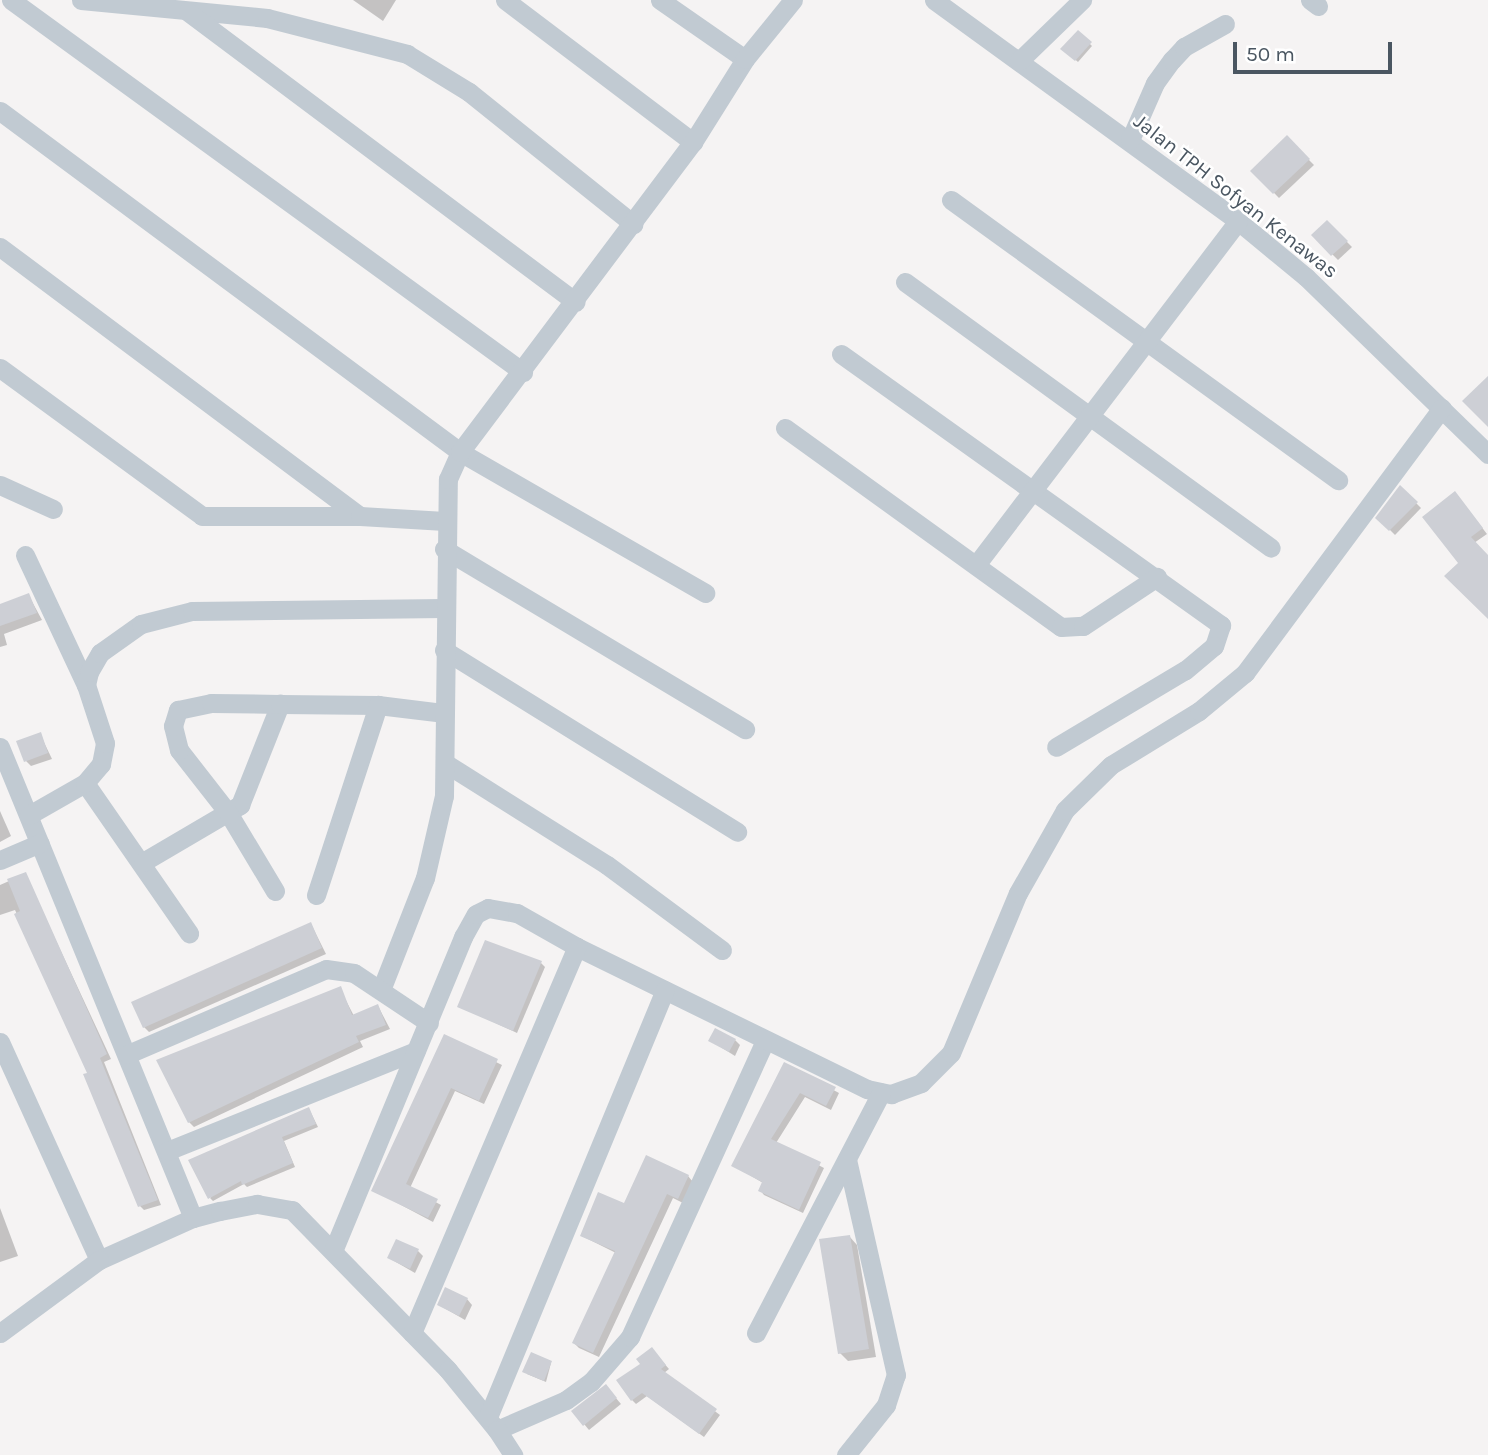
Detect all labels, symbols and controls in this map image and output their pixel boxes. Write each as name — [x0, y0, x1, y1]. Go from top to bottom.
scale bar — [1236, 28, 1395, 72]
text: 50 m — [1246, 42, 1295, 66]
street label: Jalan TPH Sofyan Kenawas — [1129, 108, 1343, 284]

